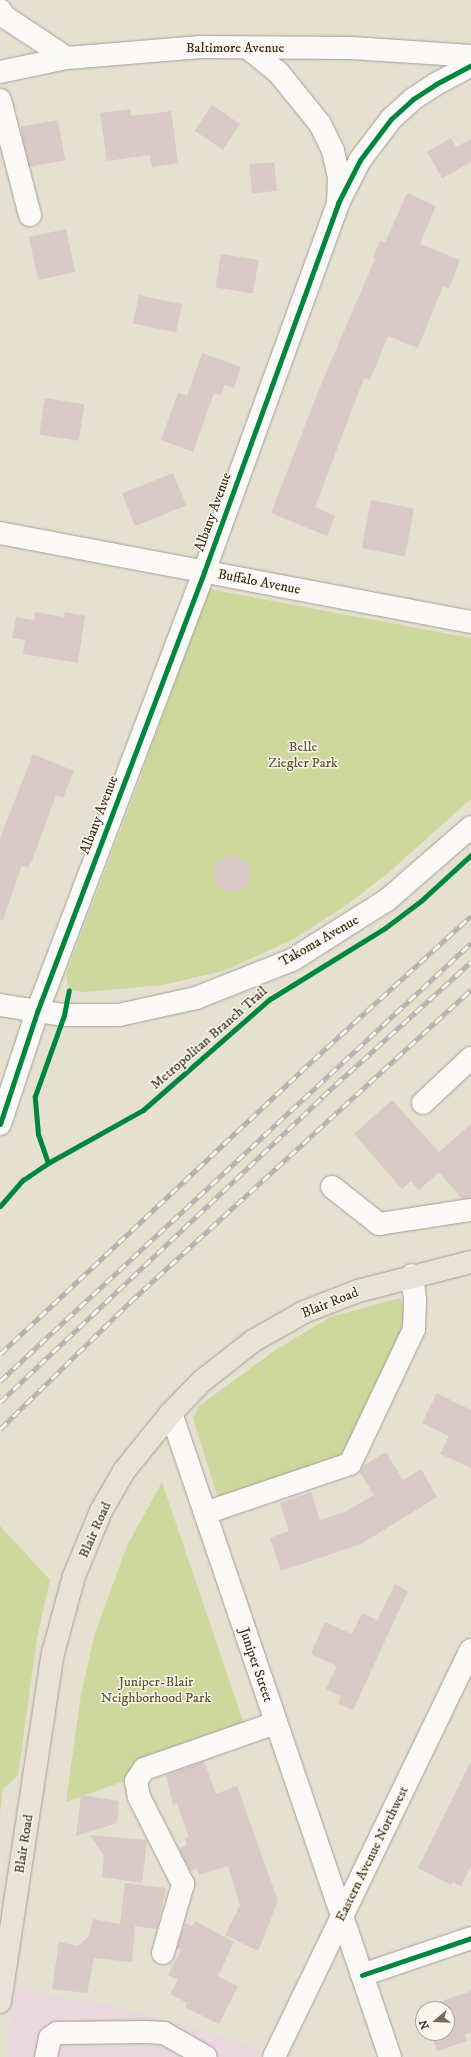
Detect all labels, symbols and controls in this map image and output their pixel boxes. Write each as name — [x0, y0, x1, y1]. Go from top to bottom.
street label: Baltimore Avenue — [186, 40, 284, 56]
street label: Albany Avenue — [191, 470, 235, 554]
street label: Buffalo Avenue — [216, 566, 302, 598]
park label: Belle Ziegler Park — [268, 739, 338, 772]
street label: Albany Avenue — [76, 773, 122, 857]
street label: Takoma Avenue — [276, 912, 362, 970]
street label: Metropolitan Branch Trail — [147, 983, 271, 1093]
street label: Blair Road — [299, 1284, 361, 1322]
street label: Blair Road — [75, 1499, 115, 1561]
street label: Juniper Street — [235, 1626, 277, 1704]
park label: Juniper-Blair Neighborhood Park — [101, 1674, 211, 1706]
street label: Eastern Avenue Northwest — [332, 1784, 412, 1924]
street label: Blair Road — [11, 1813, 37, 1875]
north arrow — [415, 2001, 455, 2041]
text: N — [417, 2018, 433, 2031]

